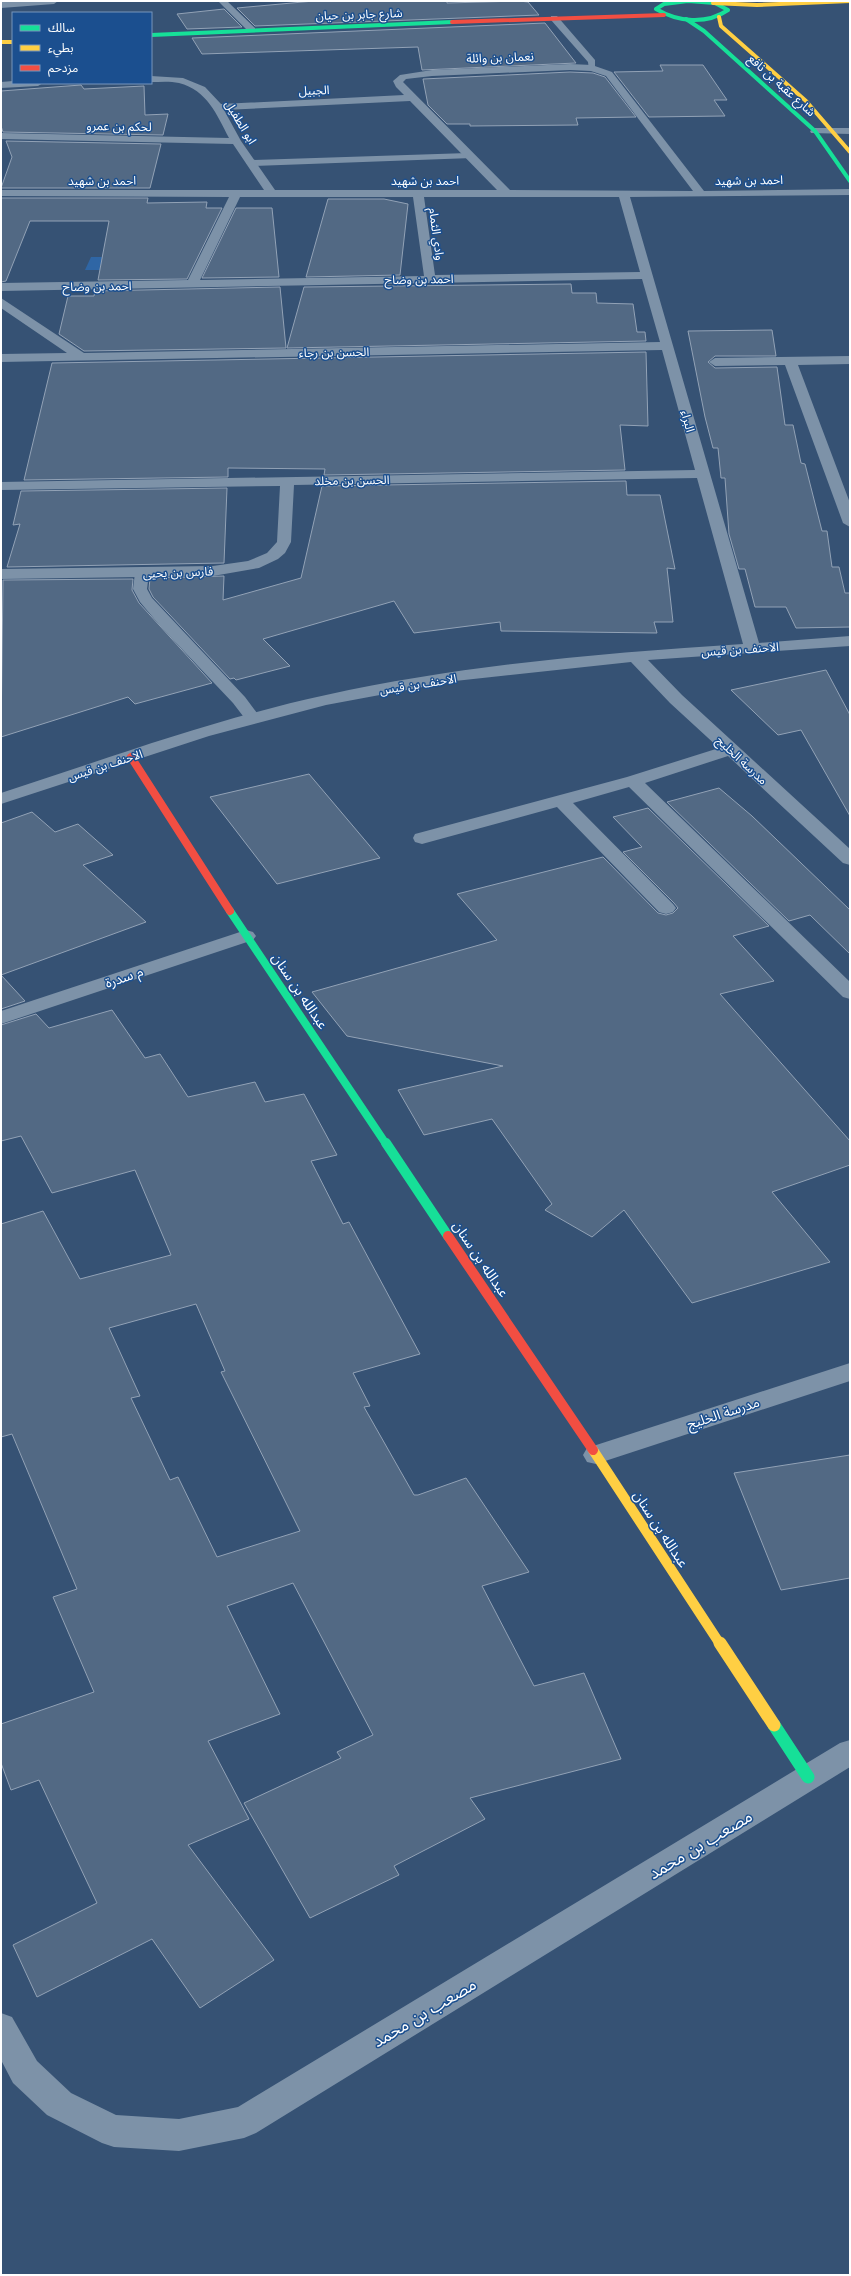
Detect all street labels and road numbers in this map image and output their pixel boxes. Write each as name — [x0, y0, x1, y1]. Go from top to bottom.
street label: شارع جابر بن حيان — [315, 5, 403, 25]
street label: نعمان بن وائلة — [466, 48, 534, 66]
street label: شارع عقبة بن نافع — [744, 51, 819, 121]
street label: الجبيل — [298, 82, 330, 98]
street label: ابو الطفيل — [222, 97, 260, 147]
street label: لحكم بن عمرو — [86, 118, 152, 136]
street label: احمد بن شهيد — [715, 172, 783, 188]
street label: احمد بن شهيد — [68, 173, 136, 188]
street label: احمد بن شهيد — [391, 173, 459, 188]
street label: وادي الثمام — [423, 207, 448, 262]
street label: احمد بن وضاح — [384, 271, 454, 289]
street label: احمد بن وضاح — [62, 278, 132, 296]
street label: الحسن بن رجاء — [299, 344, 370, 360]
street label: البراء — [678, 408, 698, 434]
street label: الحسن بن مخلد — [314, 472, 390, 488]
street label: فارس بن يحيى — [143, 563, 213, 581]
street label: الاحنف بن قيس — [701, 639, 779, 659]
street label: الاحنف بن قيس — [378, 670, 458, 698]
street label: مدرسة الخليج — [712, 732, 771, 789]
street label: الاحنف بن قيس — [66, 746, 144, 784]
street label: عبدالله بن سنان — [268, 949, 332, 1033]
street label: م سدرة — [102, 962, 146, 994]
street label: عبدالله بن سنان — [449, 1217, 513, 1301]
street label: مدرسة الخليج — [684, 1393, 762, 1435]
street label: عبدالله بن سنان — [629, 1487, 693, 1571]
street label: مصعب بن محمد — [644, 1805, 756, 1884]
street label: مصعب بن محمد — [368, 1973, 480, 2052]

